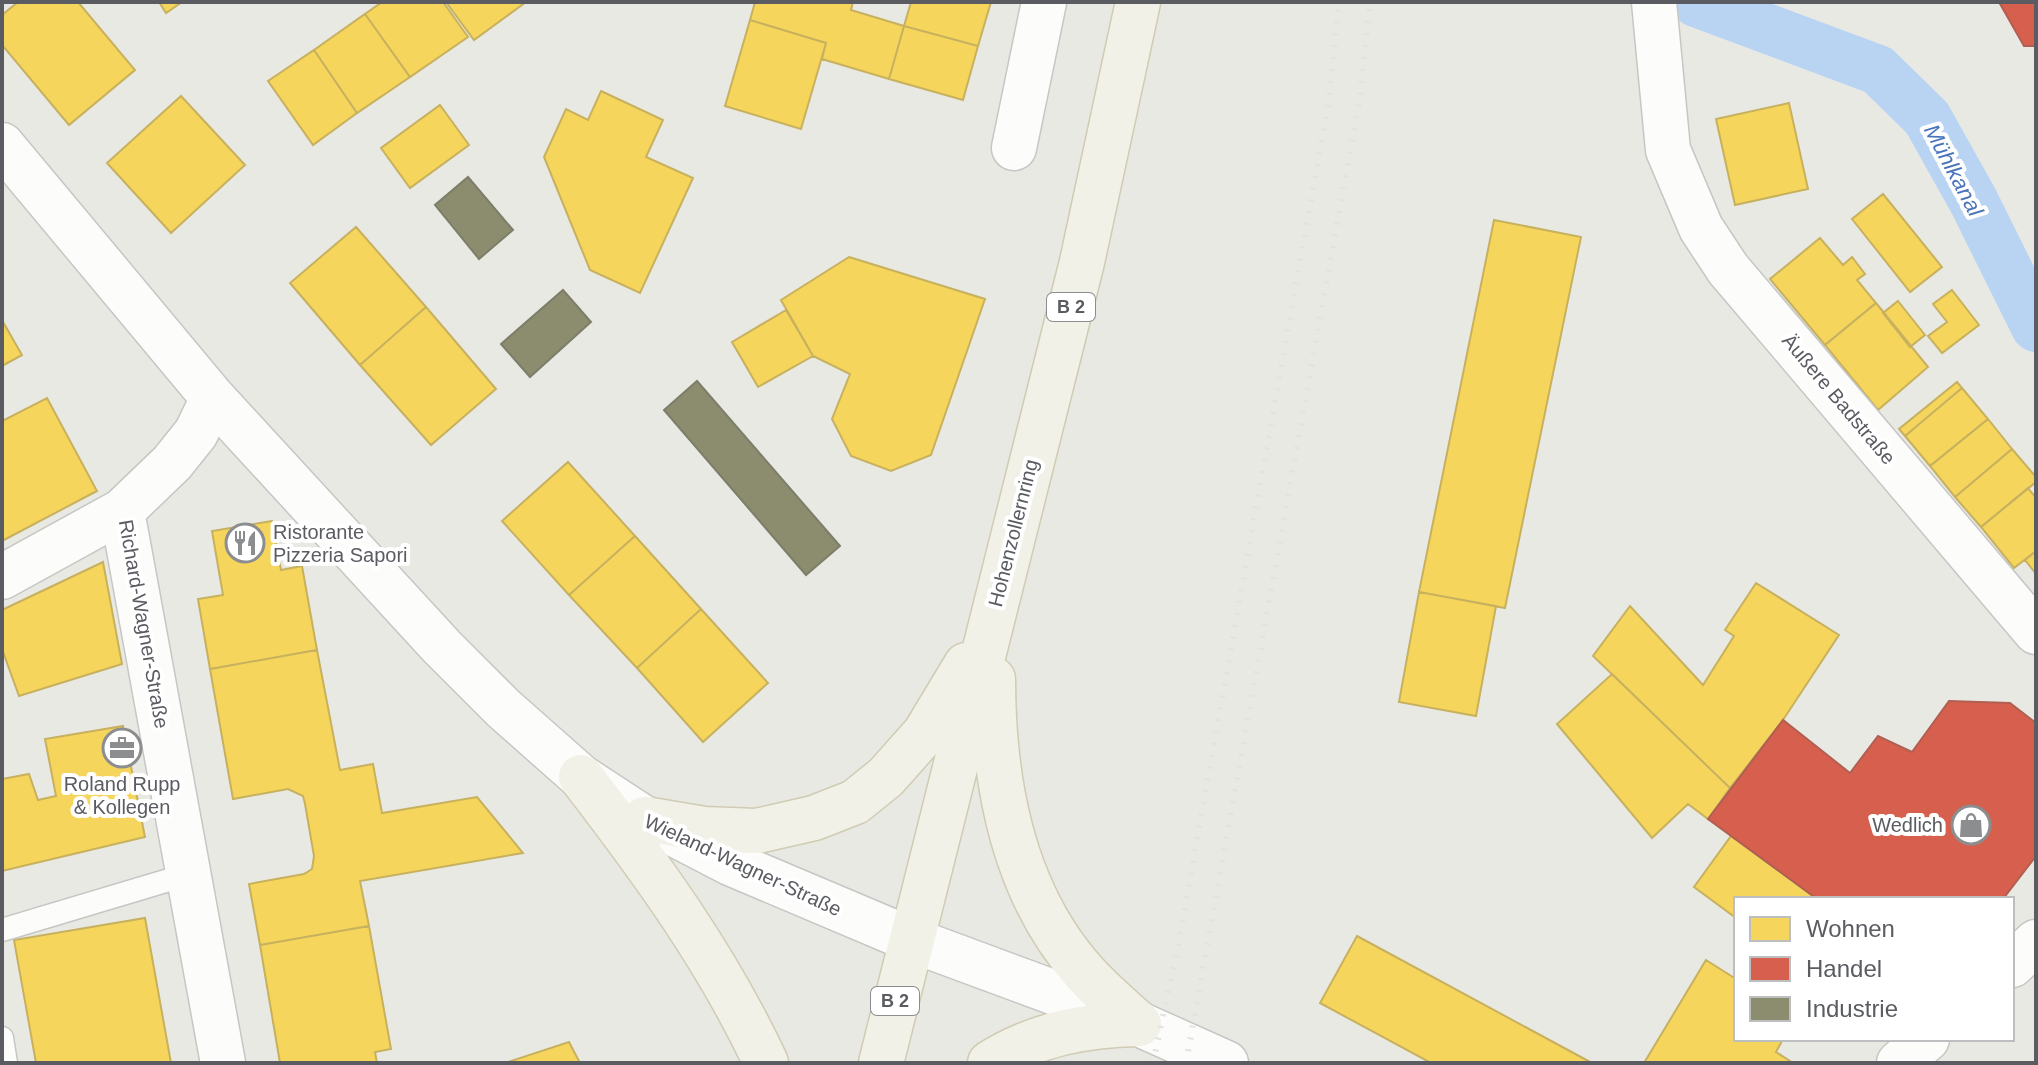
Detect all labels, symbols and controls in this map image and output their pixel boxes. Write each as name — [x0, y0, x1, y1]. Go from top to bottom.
water label: Mühlkanal — [1919, 120, 1989, 221]
road number: B 2 — [1047, 293, 1095, 321]
street label: Äußere Badstraße — [1778, 329, 1900, 469]
street label: Hohenzollernring — [984, 457, 1042, 609]
street label: Richard-Wagner-Straße — [115, 518, 173, 730]
place label: Ristorante Pizzeria Sapori — [273, 521, 408, 566]
restaurant icon: Ristorante Pizzeria Sapori — [224, 522, 266, 564]
office icon: Roland Rupp & Kollegen — [101, 727, 143, 769]
place label: Roland Rupp & Kollegen — [64, 773, 180, 818]
shop icon: Wedlich — [1950, 804, 1992, 846]
street label: Wieland-Wagner-Straße — [641, 810, 845, 920]
place label: Wedlich — [1872, 814, 1943, 836]
legend — [1734, 897, 2014, 1041]
text: Wohnen — [1806, 915, 1895, 942]
text: Handel — [1806, 955, 1882, 982]
road number: B 2 — [871, 987, 919, 1015]
text: Industrie — [1806, 995, 1898, 1022]

